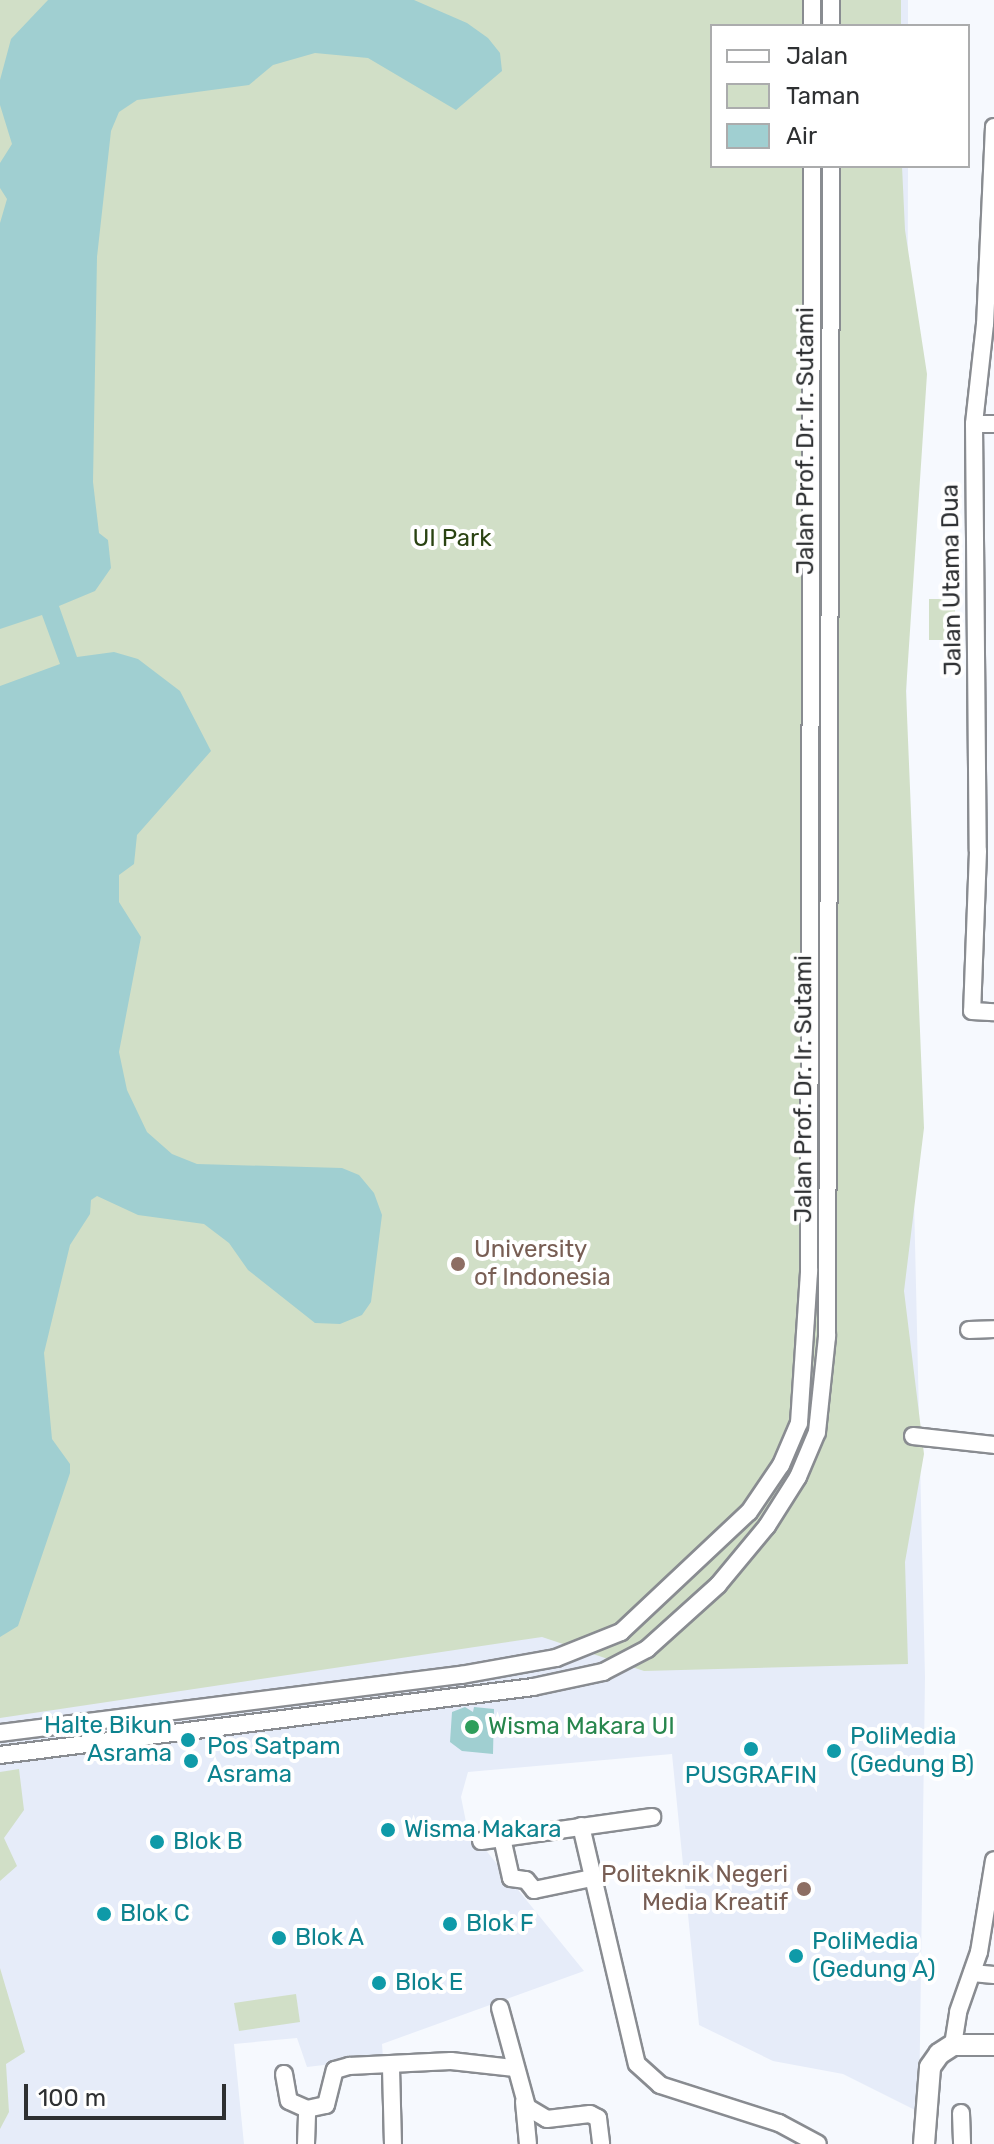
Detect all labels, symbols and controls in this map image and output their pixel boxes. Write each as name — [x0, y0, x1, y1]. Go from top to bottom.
legend — [710, 24, 970, 168]
text: Jalan — [786, 42, 848, 70]
text: Taman — [786, 82, 860, 110]
text: Air — [786, 122, 817, 150]
street label: Jalan Prof. Dr. Ir. Sutami — [792, 307, 820, 575]
street label: Jalan Utama Dua — [936, 484, 968, 676]
park label: UI Park — [412, 525, 492, 553]
street label: Jalan Prof. Dr. Ir. Sutami — [790, 955, 818, 1223]
place label: University of Indonesia — [474, 1236, 611, 1292]
marker: University of Indonesia — [449, 1255, 467, 1273]
place label: Halte Bikun Asrama — [44, 1712, 172, 1768]
place label: Wisma Makara UI — [488, 1713, 675, 1741]
marker: Wisma Makara UI — [463, 1718, 481, 1736]
place label: PoliMedia (Gedung B) — [850, 1723, 974, 1779]
marker: Halte Bikun Asrama — [179, 1731, 197, 1749]
place label: Pos Satpam Asrama — [207, 1733, 340, 1789]
marker: PUSGRAFIN — [742, 1740, 760, 1758]
marker: PoliMedia (Gedung B) — [825, 1742, 843, 1760]
marker: Pos Satpam Asrama — [182, 1752, 200, 1770]
place label: PUSGRAFIN — [685, 1762, 817, 1790]
place label: Wisma Makara — [404, 1816, 562, 1844]
marker: Wisma Makara — [379, 1821, 397, 1839]
place label: Blok B — [173, 1828, 243, 1856]
marker: Blok B — [148, 1833, 166, 1851]
place label: Politeknik Negeri Media Kreatif — [601, 1861, 788, 1917]
marker: Politeknik Negeri Media Kreatif — [795, 1880, 813, 1898]
place label: Blok C — [120, 1900, 190, 1928]
marker: Blok C — [95, 1905, 113, 1923]
place label: Blok F — [466, 1910, 534, 1938]
marker: Blok F — [441, 1915, 459, 1933]
place label: Blok A — [295, 1924, 365, 1952]
place label: PoliMedia (Gedung A) — [812, 1928, 936, 1984]
marker: Blok A — [270, 1929, 288, 1947]
marker: PoliMedia (Gedung A) — [787, 1947, 805, 1965]
place label: Blok E — [395, 1969, 463, 1997]
marker: Blok E — [370, 1974, 388, 1992]
scale bar — [28, 2068, 230, 2118]
text: 100 m — [38, 2084, 106, 2112]

